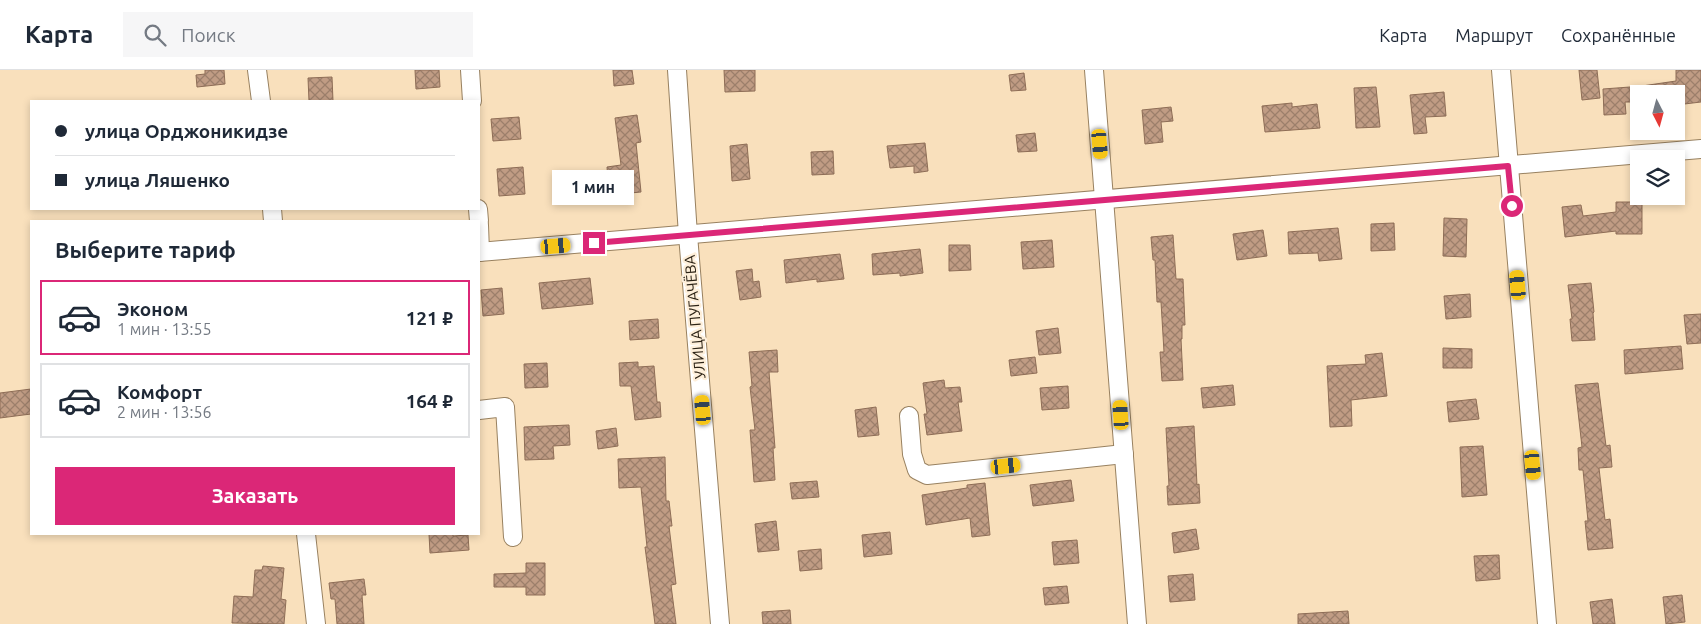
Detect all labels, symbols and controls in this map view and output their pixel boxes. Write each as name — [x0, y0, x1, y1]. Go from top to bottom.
search box — [123, 12, 473, 57]
text: Карта — [25, 21, 93, 48]
icon: search — [141, 21, 169, 49]
text: Поиск — [181, 24, 235, 46]
text: Карта — [1379, 25, 1427, 45]
text: Маршрут — [1455, 25, 1533, 45]
text: Сохранённые — [1561, 25, 1676, 45]
north arrow — [1630, 85, 1685, 140]
map controls — [1630, 85, 1685, 205]
text: улица Орджоникидзе — [85, 120, 288, 142]
car — [1091, 128, 1108, 160]
button: layers — [1630, 150, 1685, 205]
text: улица Ляшенко — [85, 169, 230, 191]
callout: 1 мин — [553, 170, 635, 206]
text: 1 мин — [571, 178, 615, 196]
route start — [1501, 195, 1523, 217]
route end — [583, 232, 605, 254]
text: Выберите тариф — [55, 237, 236, 262]
car — [540, 237, 571, 255]
street label: УЛИЦА ПУГАЧЁВА — [681, 254, 708, 380]
car — [1509, 269, 1526, 301]
icon: car — [57, 295, 102, 340]
text: Эконом — [117, 298, 188, 320]
text: 121 ₽ — [406, 307, 453, 329]
text: 1 мин · 13:55 — [117, 320, 211, 338]
icon: car — [57, 378, 102, 423]
text: Комфорт — [117, 381, 202, 403]
text: 164 ₽ — [406, 390, 453, 412]
car — [694, 394, 711, 426]
car — [1112, 400, 1129, 430]
text: 2 мин · 13:56 — [117, 403, 211, 421]
car — [1524, 449, 1541, 481]
car — [990, 457, 1021, 475]
button: Заказать — [55, 467, 455, 525]

